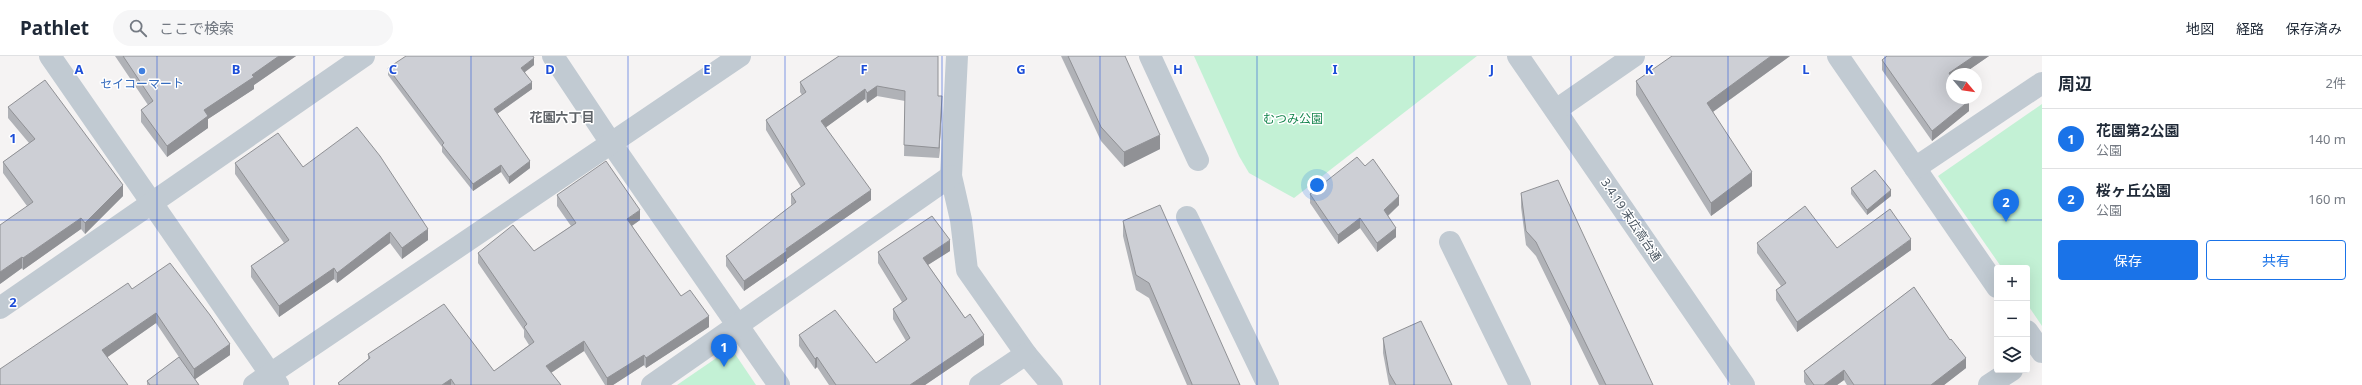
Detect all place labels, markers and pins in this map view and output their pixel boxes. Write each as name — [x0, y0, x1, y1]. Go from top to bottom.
marker: セイコーマート — [137, 66, 147, 76]
place label: セイコーマート — [100, 75, 184, 92]
pin: 2 — [1993, 189, 2019, 222]
pin: 1 — [711, 334, 737, 367]

